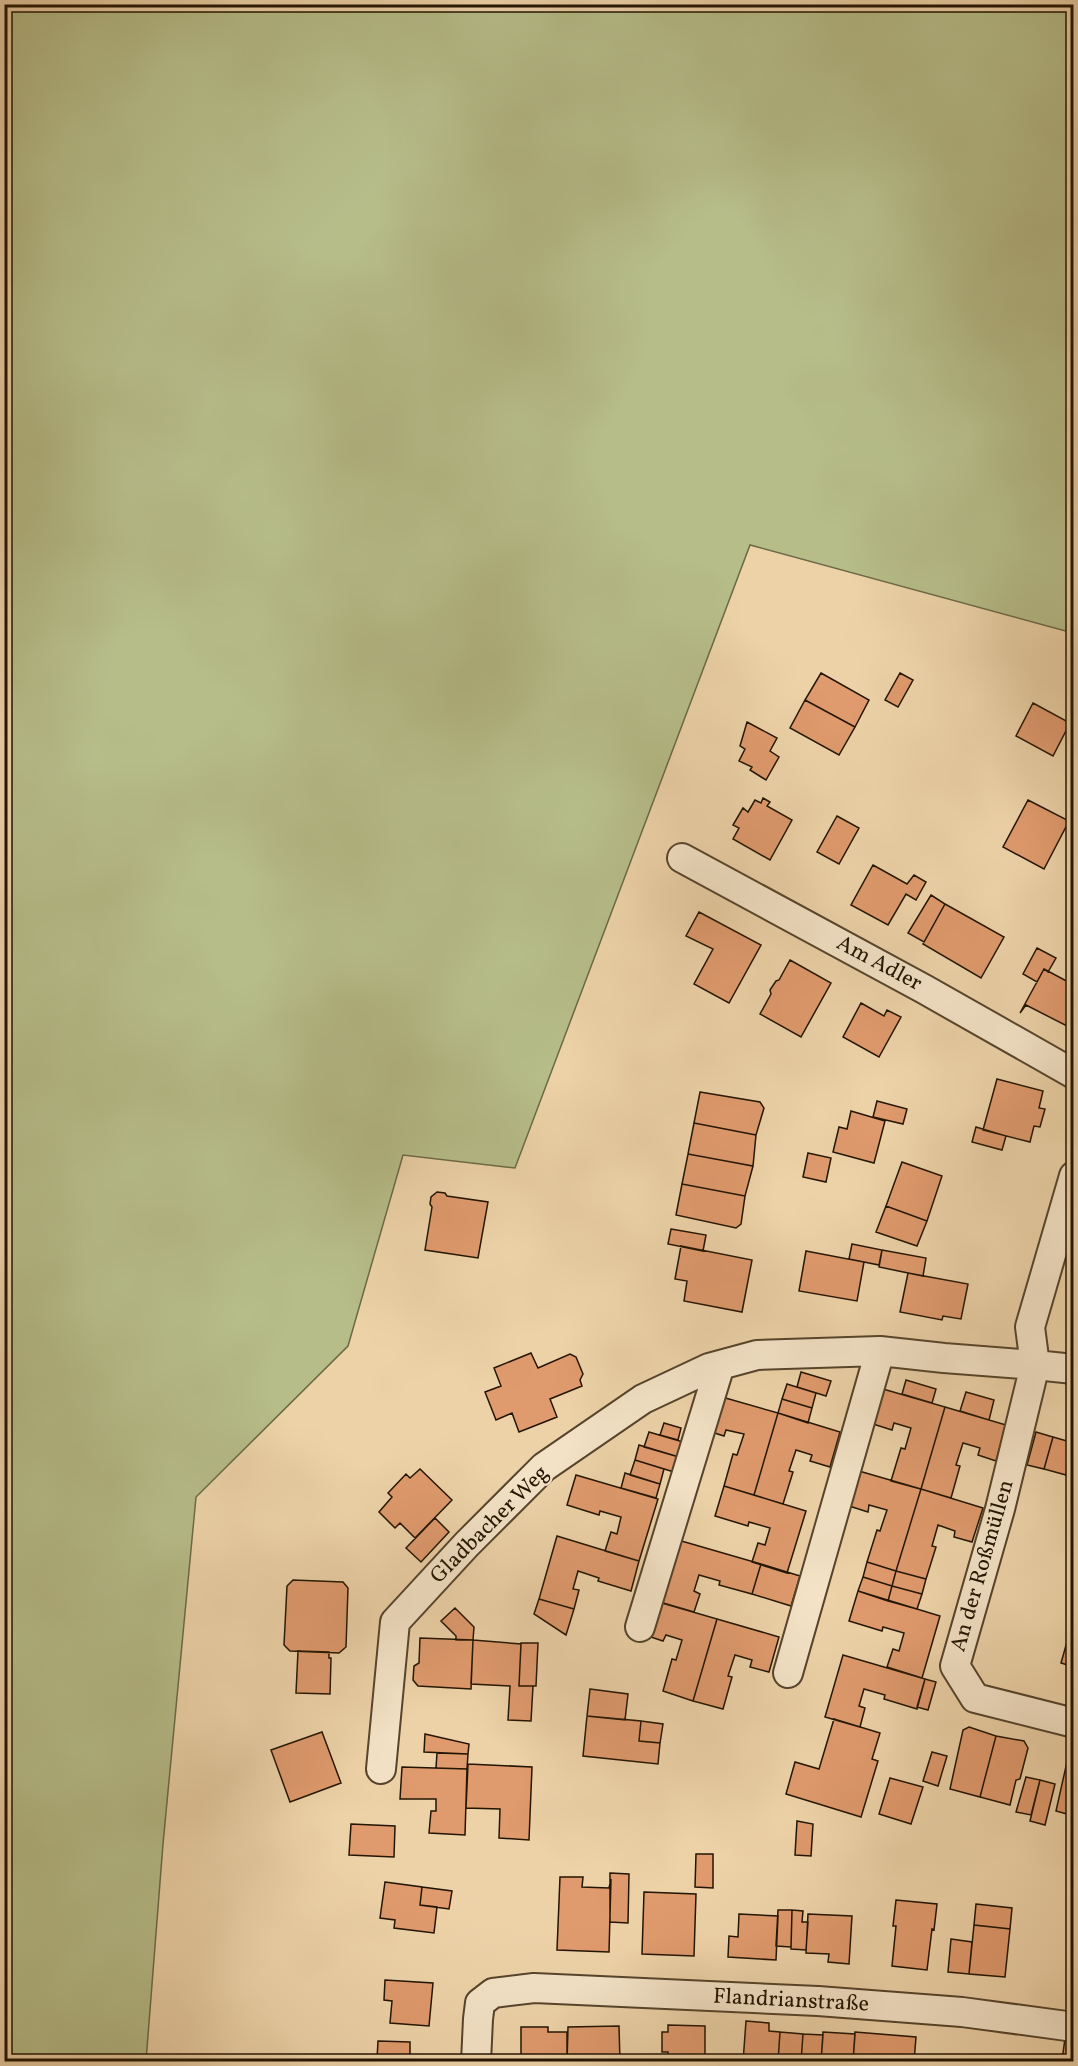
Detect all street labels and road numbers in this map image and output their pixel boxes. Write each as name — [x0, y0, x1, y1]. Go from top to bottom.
street label: Am Adler — [831, 928, 927, 1000]
street label: Gladbacher Weg — [424, 1459, 556, 1591]
street label: An der Roßmüllen — [944, 1476, 1022, 1656]
street label: Flandrianstraße — [712, 1981, 870, 2021]

